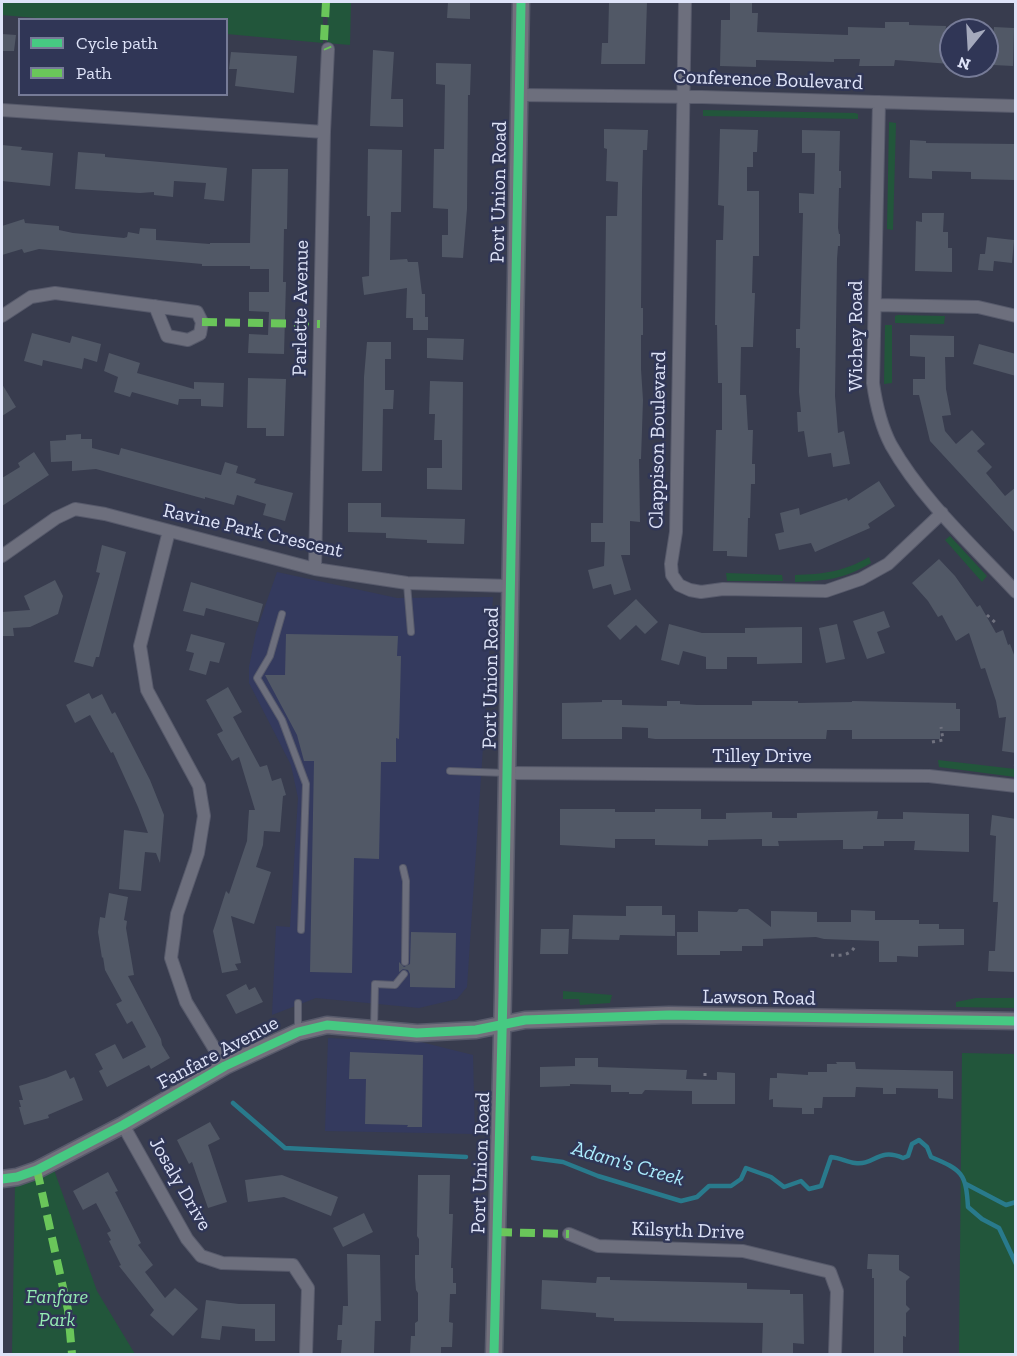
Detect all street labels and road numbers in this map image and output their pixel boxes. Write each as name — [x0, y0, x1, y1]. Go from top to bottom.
street label: Conference Boulevard — [673, 65, 863, 95]
street label: Port Union Road — [486, 121, 512, 263]
street label: Parlette Avenue — [288, 240, 314, 376]
street label: Wichey Road — [844, 280, 868, 392]
street label: Clappison Boulevard — [644, 351, 672, 529]
street label: Ravine Park Crescent — [161, 499, 345, 563]
street label: Port Union Road — [478, 607, 504, 749]
street label: Tilley Drive — [712, 744, 812, 768]
street label: Lawson Road — [702, 985, 816, 1011]
street label: Fanfare Avenue — [153, 1011, 283, 1095]
street label: Port Union Road — [467, 1092, 495, 1234]
street label: Josaly Drive — [144, 1133, 216, 1235]
street label: Kilsyth Drive — [631, 1217, 745, 1245]

